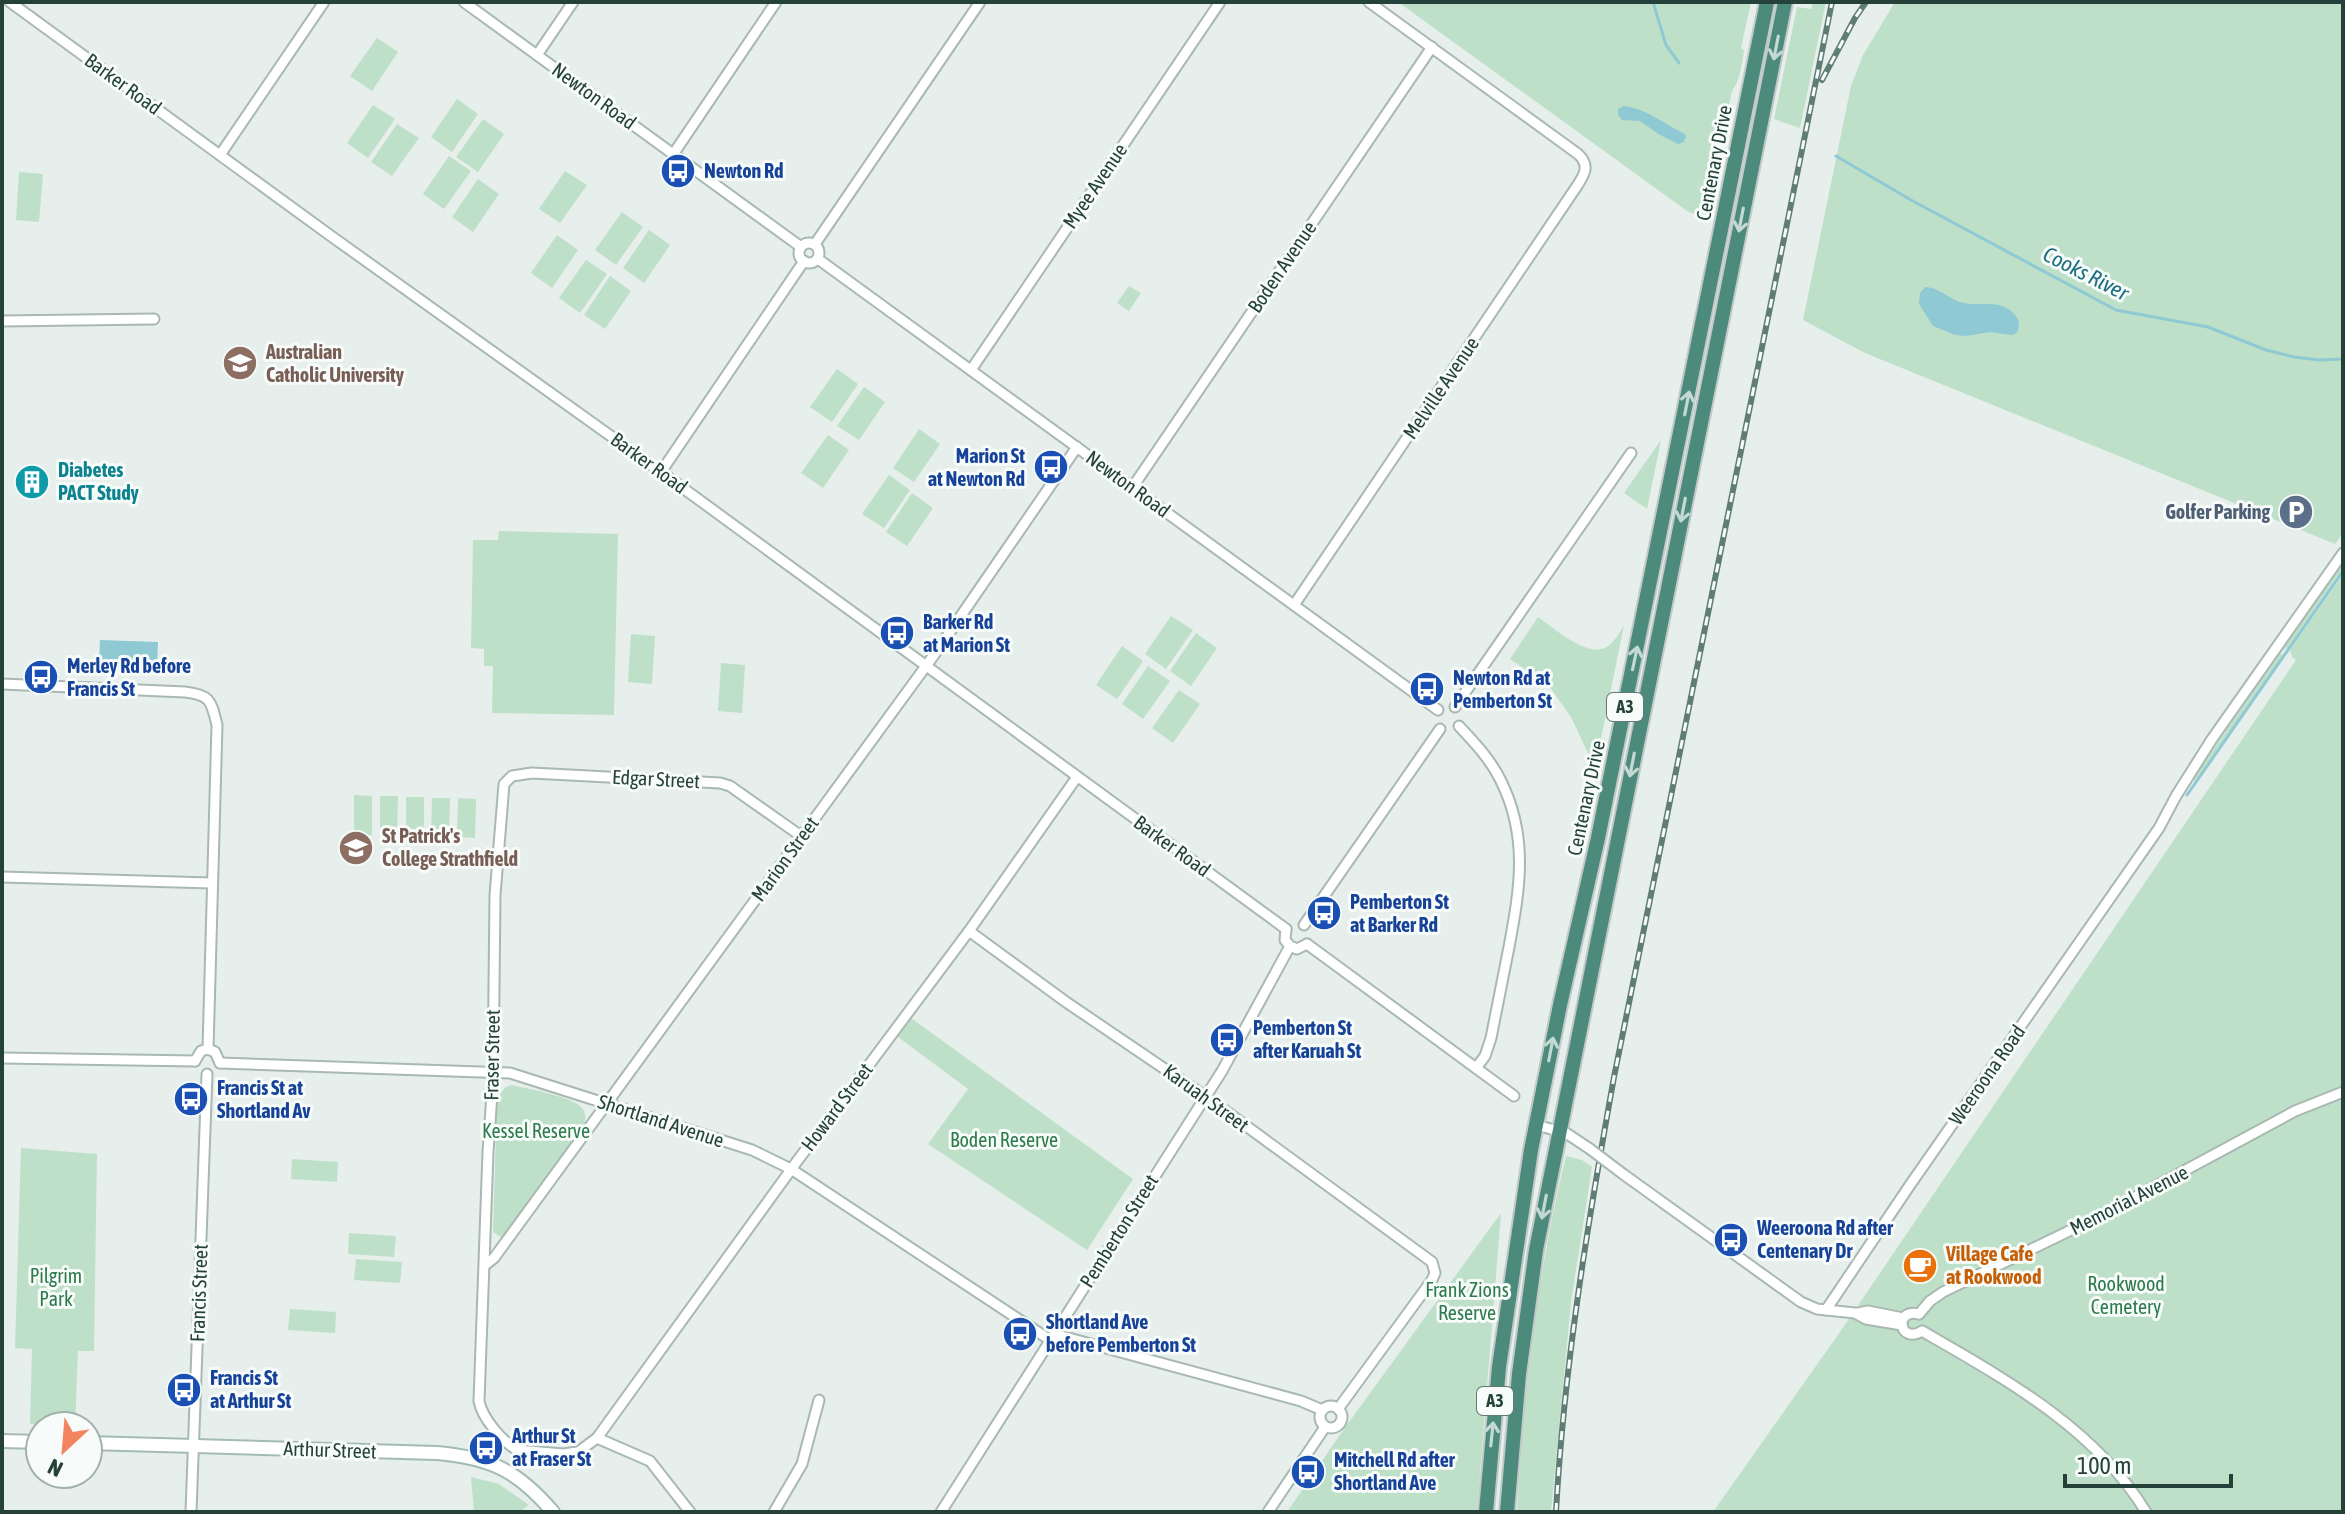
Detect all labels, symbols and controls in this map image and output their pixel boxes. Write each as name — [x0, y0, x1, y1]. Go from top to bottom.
one-way arrow — [1767, 35, 1782, 61]
street label: Barker Road — [81, 48, 166, 119]
street label: Newton Road — [548, 57, 641, 134]
street label: Centenary Drive — [1691, 103, 1736, 223]
street label: Myee Avenue — [1058, 139, 1131, 233]
bus stop icon: Newton Rd — [659, 152, 697, 190]
place label: Newton Rd — [704, 159, 784, 182]
one-way arrow — [1733, 206, 1748, 232]
street label: Boden Avenue — [1243, 217, 1321, 317]
water label: Cooks River — [2039, 240, 2134, 306]
street label: Melville Avenue — [1398, 332, 1483, 443]
place label: Australian Catholic University — [265, 340, 405, 386]
school or university icon: Australian Catholic University — [221, 344, 259, 382]
one-way arrow — [1680, 391, 1695, 416]
street label: Barker Road — [607, 427, 692, 498]
place label: Marion St at Newton Rd — [928, 444, 1025, 490]
street label: Newton Road — [1082, 445, 1175, 522]
bus stop icon: Marion St at Newton Rd — [1032, 448, 1070, 486]
place label: Diabetes PACT Study — [58, 458, 140, 504]
building icon: Diabetes PACT Study — [13, 463, 51, 501]
parking icon: Golfer Parking — [2277, 493, 2315, 531]
one-way arrow — [1674, 497, 1689, 523]
place label: Golfer Parking — [2165, 500, 2270, 523]
place label: Barker Rd at Marion St — [923, 610, 1010, 656]
bus stop icon: Barker Rd at Marion St — [878, 614, 916, 652]
one-way arrow — [1628, 646, 1643, 671]
place label: Merley Rd before Francis St — [67, 654, 191, 700]
bus stop icon: Merley Rd before Francis St — [22, 658, 60, 696]
place label: Newton Rd at Pemberton St — [1453, 666, 1552, 712]
bus stop icon: Newton Rd at Pemberton St — [1408, 670, 1446, 708]
road number: A3 — [1607, 693, 1643, 721]
street label: Centenary Drive — [1562, 738, 1609, 858]
one-way arrow — [1623, 752, 1638, 778]
street label: Edgar Street — [611, 765, 701, 792]
street label: Barker Road — [1130, 810, 1215, 881]
street label: Marion Street — [746, 812, 823, 905]
place label: St Patrick's College Strathfield — [382, 824, 518, 870]
school or university icon: St Patrick's College Strathfield — [337, 829, 375, 867]
place label: Pemberton St at Barker Rd — [1350, 890, 1449, 936]
bus stop icon: Pemberton St at Barker Rd — [1305, 894, 1343, 932]
street label: Fraser Street — [479, 1009, 504, 1101]
place label: Pemberton St after Karuah St — [1253, 1016, 1361, 1062]
street label: Weeroona Road — [1944, 1020, 2029, 1129]
bus stop icon: Pemberton St after Karuah St — [1208, 1021, 1246, 1059]
one-way arrow — [1545, 1037, 1560, 1062]
street label: Howard Street — [796, 1058, 877, 1155]
street label: Karuah Street — [1159, 1059, 1254, 1136]
place label: Francis St at Shortland Av — [217, 1076, 311, 1122]
bus stop icon: Francis St at Shortland Av — [172, 1080, 210, 1118]
street label: Shortland Avenue — [595, 1089, 727, 1152]
park label: Kessel Reserve — [482, 1119, 590, 1142]
park label: Boden Reserve — [950, 1128, 1058, 1151]
street label: Memorial Avenue — [2066, 1160, 2192, 1239]
street label: Pemberton Street — [1075, 1170, 1163, 1291]
one-way arrow — [1535, 1194, 1550, 1219]
place label: Weeroona Rd after Centenary Dr — [1756, 1216, 1894, 1262]
bus stop icon: Weeroona Rd after Centenary Dr — [1712, 1221, 1750, 1259]
place label: Village Cafe at Rookwood — [1945, 1242, 2041, 1288]
street label: Francis Street — [185, 1243, 212, 1342]
cafe icon: Village Cafe at Rookwood — [1901, 1247, 1939, 1285]
park label: Pilgrim Park — [30, 1264, 82, 1310]
park label: Rookwood Cemetery — [2087, 1272, 2165, 1318]
park label: Frank Zions Reserve — [1425, 1278, 1509, 1324]
place label: Shortland Ave before Pemberton St — [1046, 1310, 1196, 1356]
bus stop icon: Shortland Ave before Pemberton St — [1001, 1315, 1039, 1353]
place label: Francis St at Arthur St — [210, 1366, 291, 1412]
bus stop icon: Francis St at Arthur St — [165, 1371, 203, 1409]
road number: A3 — [1477, 1387, 1513, 1415]
north arrow — [24, 1410, 104, 1490]
one-way arrow — [1485, 1421, 1500, 1448]
place label: Arthur St at Fraser St — [511, 1424, 591, 1470]
bus stop icon: Arthur St at Fraser St — [467, 1429, 505, 1467]
street label: Arthur Street — [283, 1436, 377, 1463]
scale bar — [2065, 1438, 2231, 1488]
place label: Mitchell Rd after Shortland Ave — [1334, 1448, 1456, 1494]
text: 100 m — [2077, 1452, 2131, 1479]
text: N — [44, 1453, 67, 1483]
bus stop icon: Mitchell Rd after Shortland Ave — [1289, 1453, 1327, 1491]

